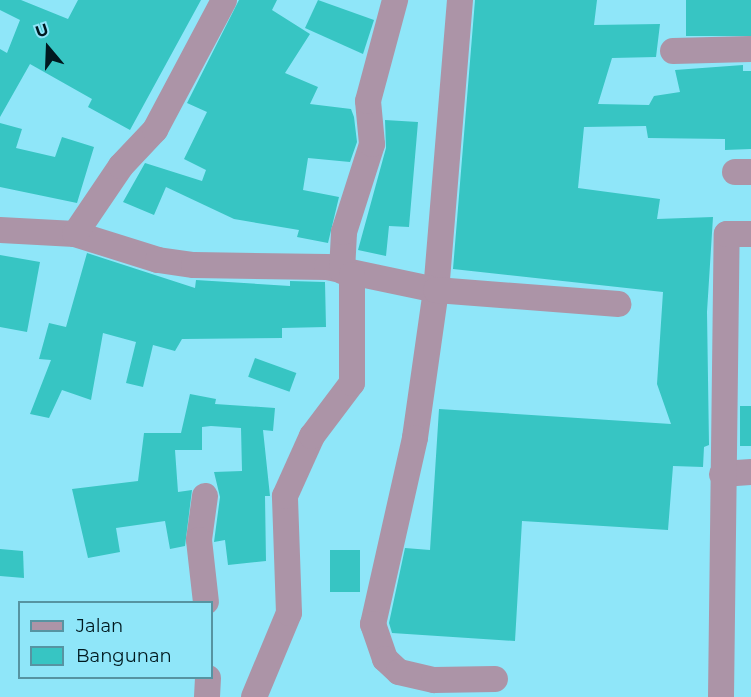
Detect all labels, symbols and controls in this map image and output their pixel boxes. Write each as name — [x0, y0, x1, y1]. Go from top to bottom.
north arrow — [18, 18, 78, 78]
text: U — [33, 19, 51, 42]
legend — [18, 601, 213, 679]
text: Jalan — [76, 615, 123, 637]
text: Bangunan — [76, 645, 172, 667]

